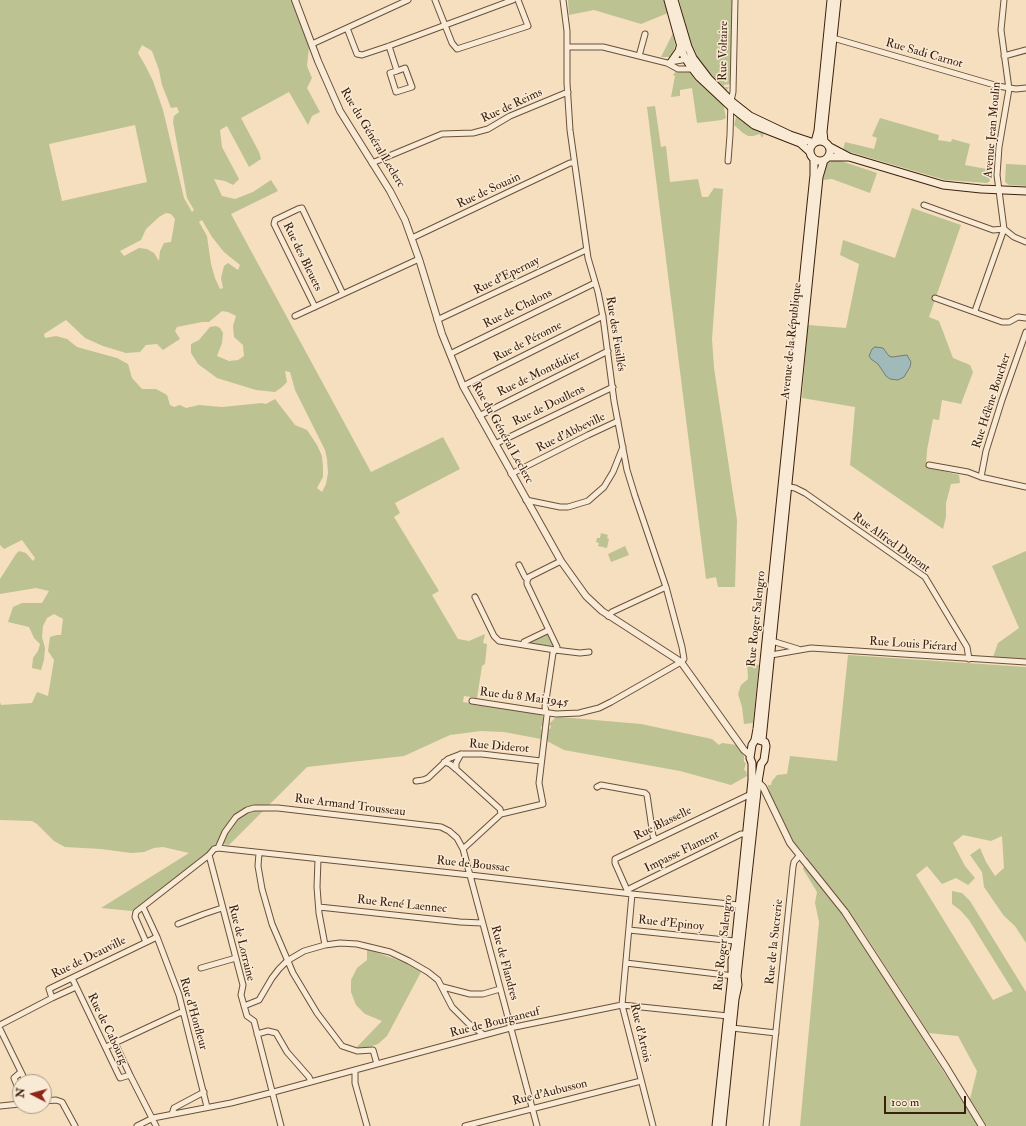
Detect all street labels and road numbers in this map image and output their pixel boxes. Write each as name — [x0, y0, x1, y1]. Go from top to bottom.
street label: Rue Voltaire — [716, 21, 732, 81]
street label: Rue Sadi Carnot — [884, 36, 964, 72]
street label: Avenue Jean Moulin — [982, 81, 1004, 179]
street label: Rue du Général Leclerc — [336, 85, 408, 191]
street label: Rue de Reims — [479, 86, 545, 126]
street label: Rue de Souain — [455, 170, 523, 212]
street label: Rue des Bleuets — [279, 220, 325, 294]
street label: Rue d'Epernay — [472, 254, 542, 298]
street label: Avenue de la République — [779, 282, 805, 400]
street label: Rue de Chalons — [481, 286, 555, 332]
street label: Rue des Fusillés — [602, 295, 628, 373]
street label: Rue de Péronne — [491, 319, 565, 365]
street label: Rue de Montdidier — [495, 348, 583, 400]
street label: Rue Hélène Boucher — [970, 352, 1014, 450]
street label: Rue du Général Leclerc — [468, 380, 536, 486]
street label: Rue de Doullens — [510, 382, 588, 430]
street label: Rue d'Abbeville — [534, 410, 608, 456]
street label: Rue Alfred Dupont — [849, 510, 933, 576]
street label: Rue Roger Salengro — [745, 570, 769, 668]
street label: Rue Louis Piérard — [869, 635, 957, 655]
street label: Rue du 8 Mai 1945 — [479, 685, 569, 711]
street label: Rue Diderot — [468, 737, 530, 757]
street label: Rue Armand Trousseau — [294, 792, 406, 820]
street label: Rue Blasselle — [632, 804, 694, 844]
street label: Impasse Flament — [643, 828, 721, 876]
street label: Rue de Boussac — [436, 854, 510, 876]
street label: Rue René Laennec — [356, 893, 448, 917]
street label: Rue Roger Salengro — [712, 894, 736, 992]
street label: Rue de la Sucrerie — [763, 899, 787, 985]
street label: Rue de Lorraine — [225, 903, 257, 983]
street label: Rue d'Epinoy — [637, 913, 705, 935]
street label: Rue de Flandres — [487, 924, 521, 1002]
street label: Rue de Deauville — [49, 934, 129, 982]
street label: Rue d'Honfleur — [176, 976, 210, 1052]
street label: Rue de Cabourg — [84, 991, 130, 1067]
street label: Rue d'Artois — [626, 1002, 654, 1064]
street label: Rue de Bourganeuf — [449, 1005, 541, 1041]
street label: Rue d'Aubusson — [511, 1077, 589, 1109]

